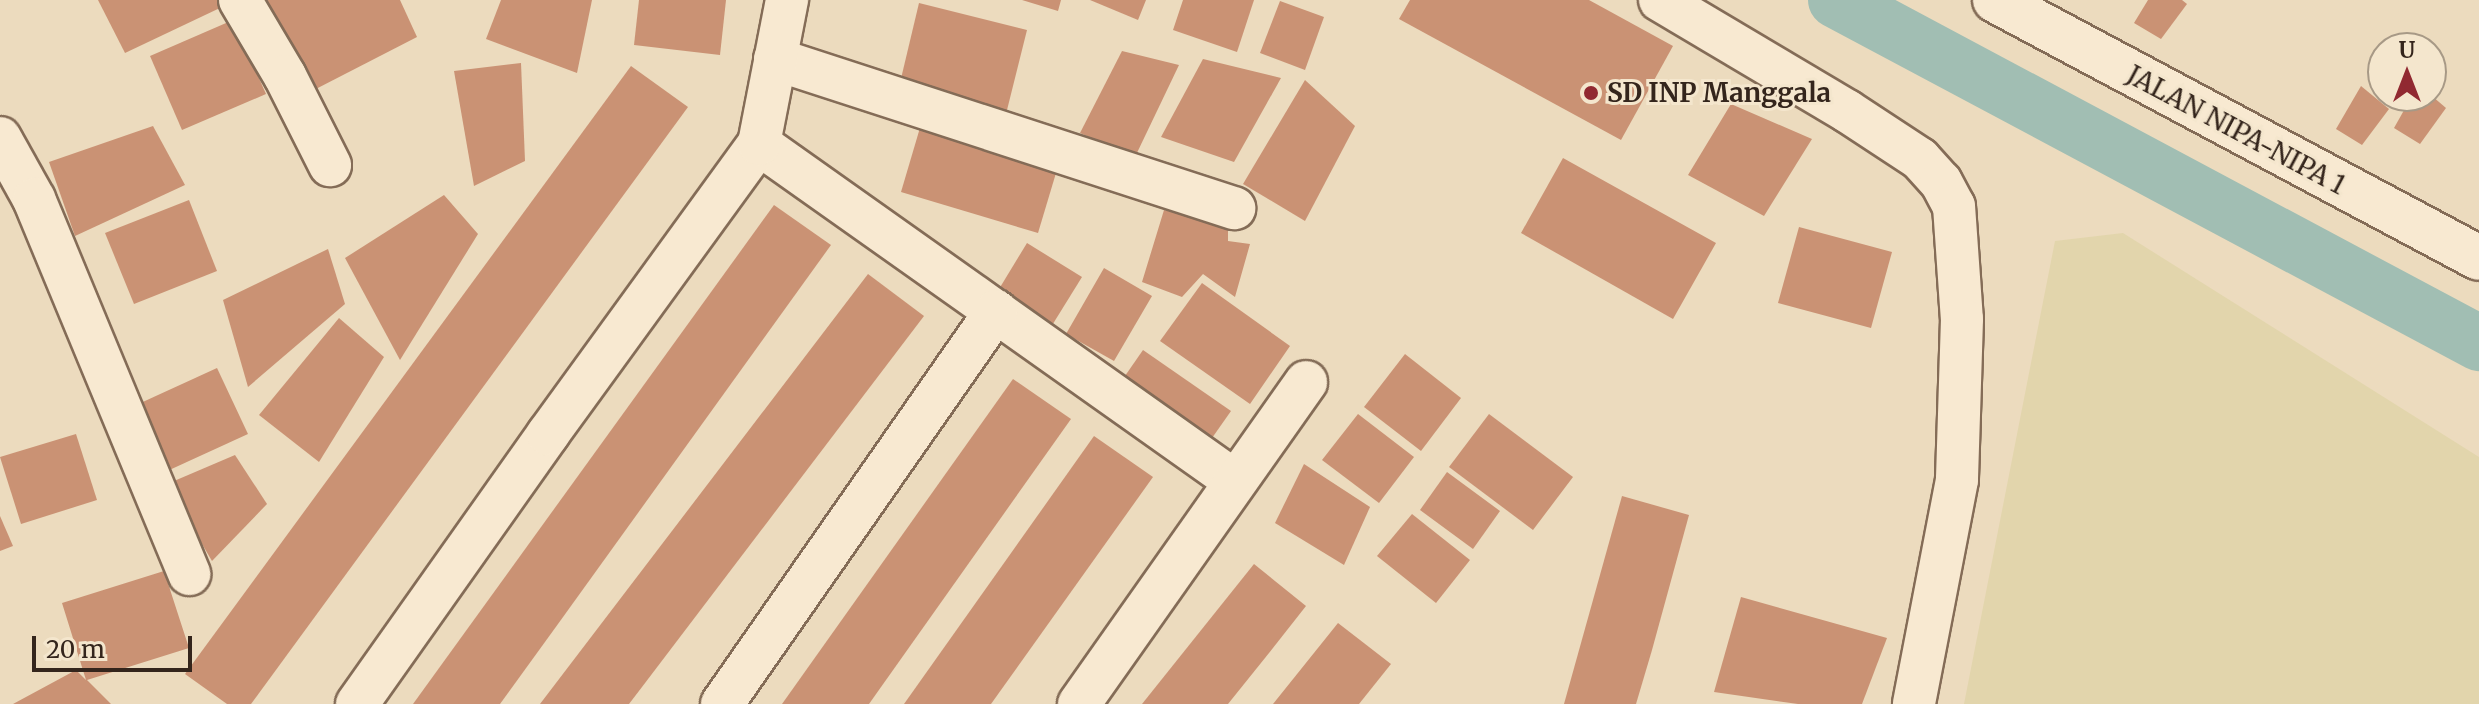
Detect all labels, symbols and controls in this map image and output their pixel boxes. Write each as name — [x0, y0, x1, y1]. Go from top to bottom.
north arrow — [2367, 32, 2447, 112]
text: U — [2399, 36, 2415, 64]
street label: JALAN NIPA-NIPA 1 — [2121, 59, 2351, 201]
place label: SD INP Manggala — [1607, 77, 1831, 109]
marker: SD INP Manggala — [1582, 84, 1600, 102]
scale bar — [36, 620, 196, 670]
text: 20 m — [46, 634, 105, 665]

